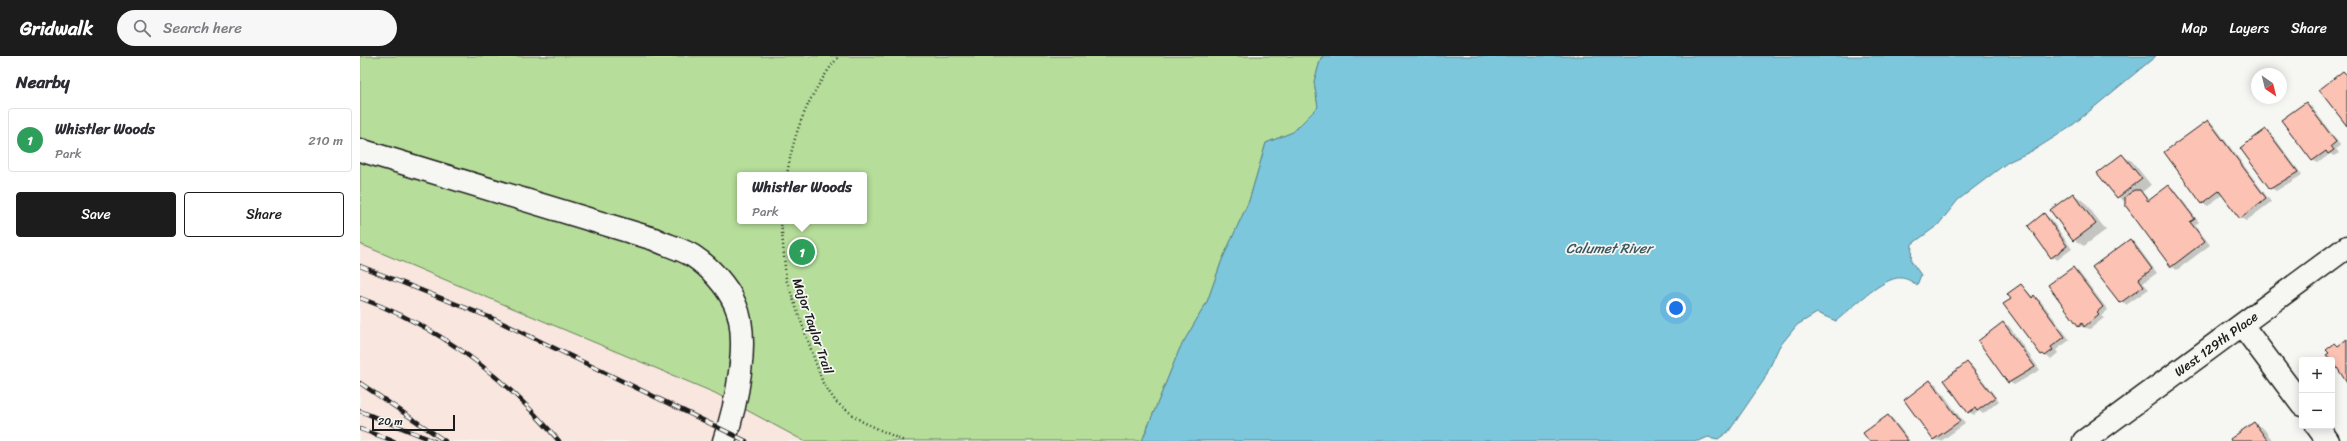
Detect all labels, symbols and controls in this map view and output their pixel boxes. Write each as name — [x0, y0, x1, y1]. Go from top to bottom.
search box — [117, 10, 397, 46]
text: Gridwalk — [20, 12, 93, 45]
text: Search here — [163, 15, 242, 41]
text: Map — [2182, 16, 2207, 41]
text: Layers — [2229, 16, 2269, 41]
text: Share — [2291, 16, 2327, 41]
icon: search — [131, 17, 153, 39]
text: Nearby — [16, 67, 70, 97]
north arrow — [2251, 68, 2287, 104]
text: Whistler Woods — [55, 116, 155, 142]
text: 1 — [27, 129, 33, 152]
text: 210 m — [308, 129, 343, 152]
text: Park — [55, 142, 82, 165]
popup — [737, 172, 867, 224]
text: Whistler Woods — [752, 174, 852, 200]
button: Save — [16, 192, 176, 237]
button: Share — [184, 192, 344, 237]
text: Park — [752, 200, 779, 223]
water label: Calumet River — [1566, 236, 1655, 261]
pin: 1 — [789, 237, 815, 267]
street label: Major Taylor Trail — [786, 275, 840, 377]
your location — [1666, 298, 1686, 318]
street label: West 129th Place — [2169, 305, 2263, 383]
map controls — [2299, 357, 2335, 429]
button: + — [2299, 357, 2335, 393]
button: − — [2299, 393, 2335, 429]
text: 20 m — [378, 412, 403, 431]
scale bar — [372, 413, 455, 432]

